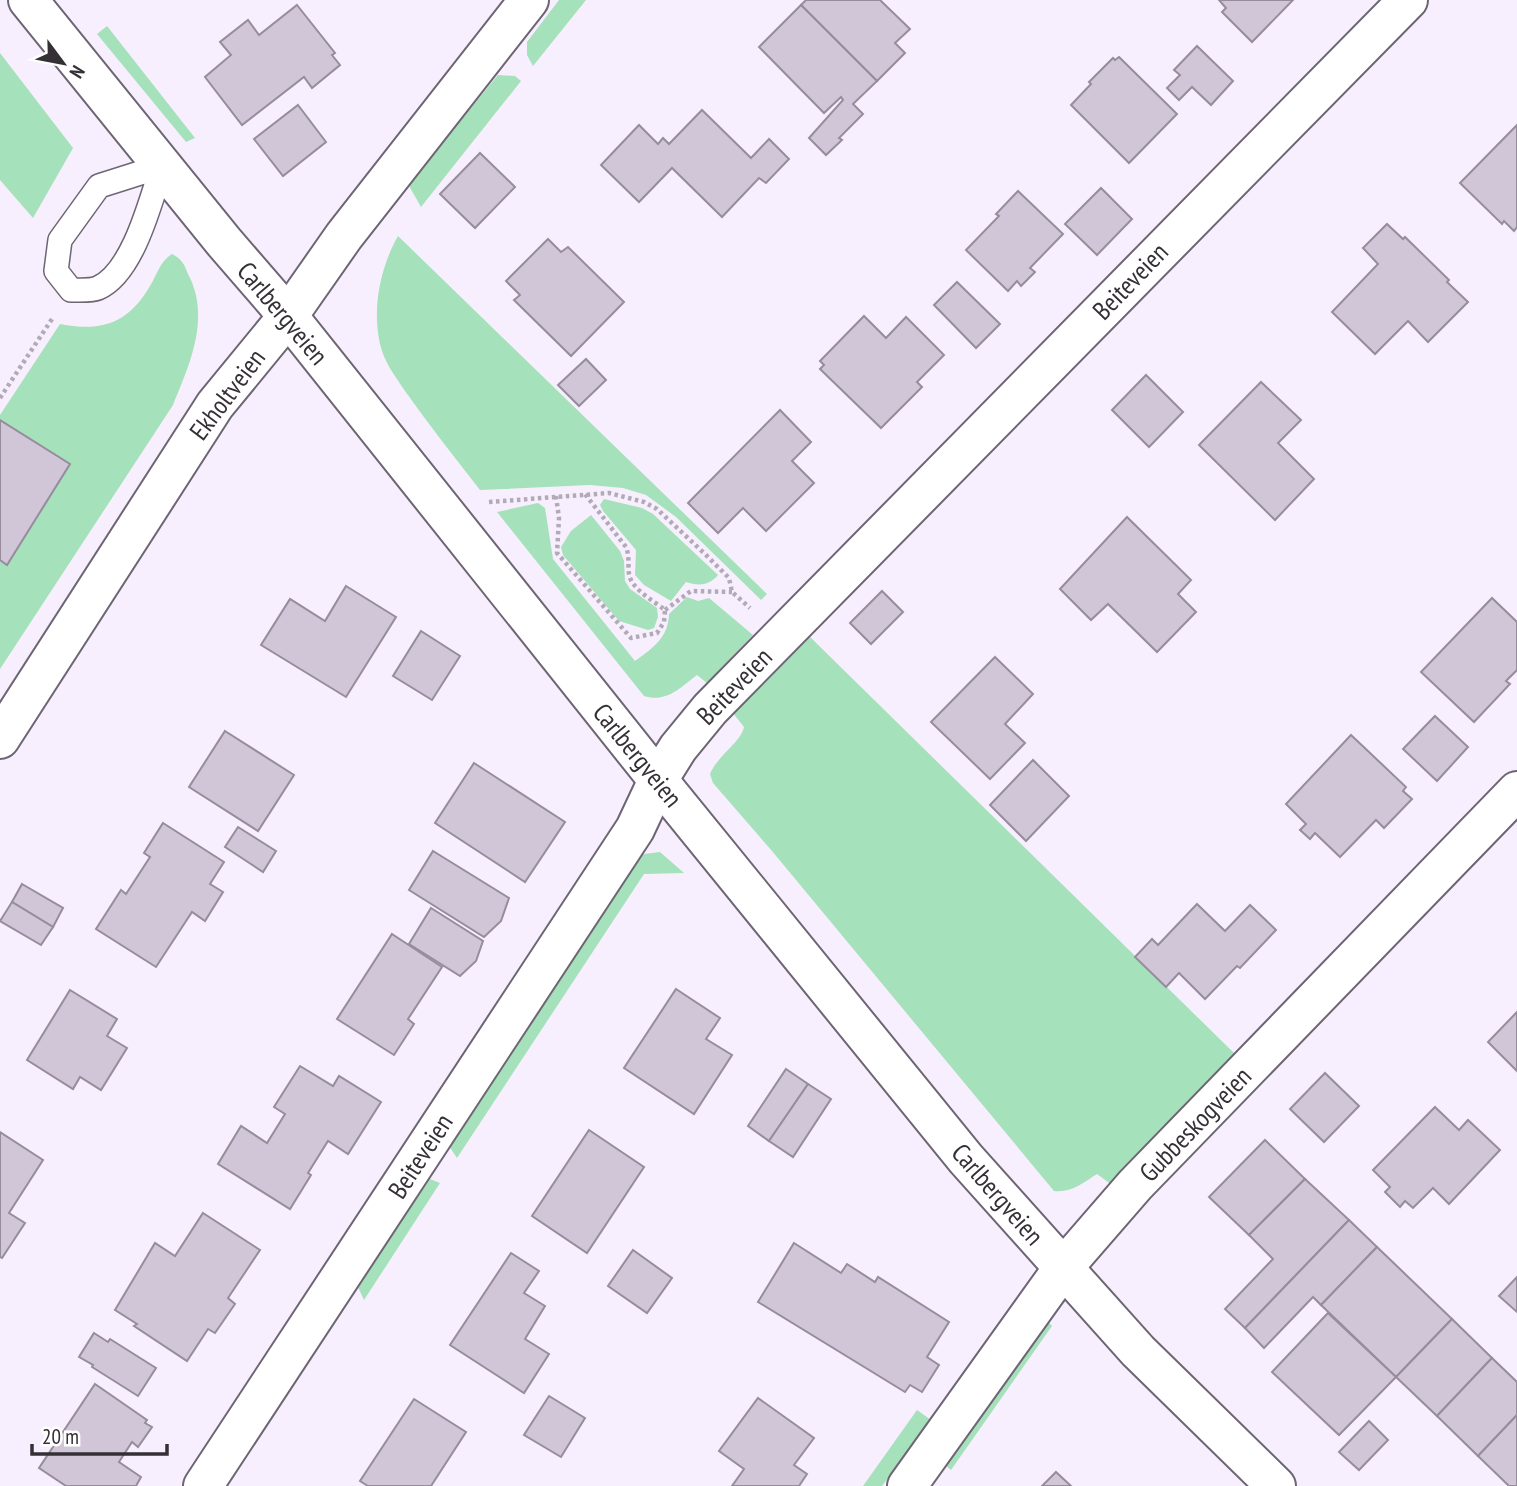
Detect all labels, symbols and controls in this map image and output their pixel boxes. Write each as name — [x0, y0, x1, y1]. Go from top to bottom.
north arrow — [28, 28, 98, 98]
text: N — [65, 61, 90, 83]
street label: Beiteveien — [1085, 236, 1175, 326]
street label: Carlbergveien — [230, 255, 336, 371]
street label: Ekholtveien — [182, 342, 272, 446]
street label: Beiteveien — [689, 641, 779, 731]
street label: Carlbergveien — [586, 696, 690, 814]
street label: Gubbeskogveien — [1132, 1060, 1258, 1188]
street label: Beiteveien — [380, 1107, 460, 1205]
street label: Carlbergveien — [945, 1136, 1051, 1252]
scale bar — [32, 1412, 166, 1456]
text: 20 m — [42, 1423, 79, 1450]

